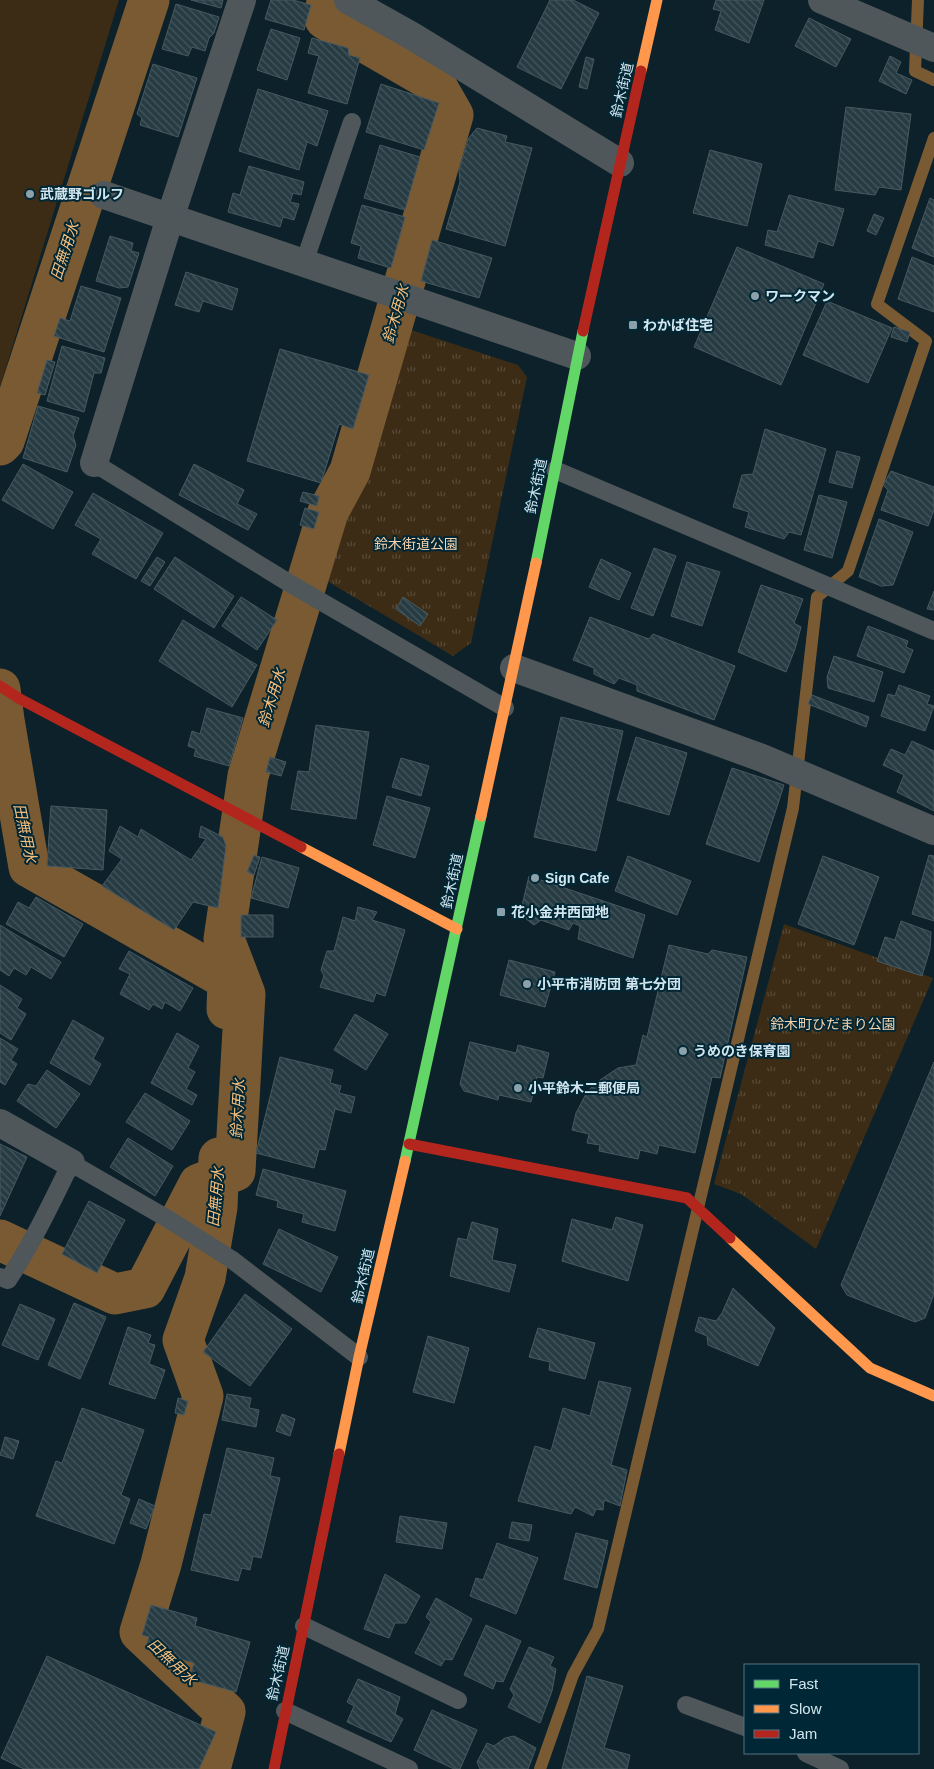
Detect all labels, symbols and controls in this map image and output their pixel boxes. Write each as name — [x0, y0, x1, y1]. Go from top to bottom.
street label: 鈴木街道 — [608, 61, 636, 119]
place label: 武蔵野ゴルフ — [40, 186, 124, 202]
marker: 武蔵野ゴルフ — [24, 188, 36, 200]
water label: 田無用水 — [47, 218, 82, 282]
water label: 鈴木用水 — [379, 281, 413, 345]
place label: ワークマン — [765, 288, 835, 304]
marker: ワークマン — [749, 290, 761, 302]
place label: わかば住宅 — [643, 317, 713, 333]
marker: わかば住宅 — [627, 319, 639, 331]
street label: 鈴木街道 — [522, 457, 550, 515]
park label: 鈴木街道公園 — [374, 536, 458, 552]
water label: 鈴木用水 — [255, 665, 289, 729]
water label: 田無用水 — [11, 802, 40, 866]
street label: 鈴木街道 — [438, 852, 466, 910]
place label: Sign Cafe — [545, 870, 610, 886]
marker: Sign Cafe — [529, 872, 541, 884]
place label: 花小金井西団地 — [511, 904, 609, 920]
marker: 花小金井西団地 — [495, 906, 507, 918]
place label: 小平市消防団 第七分団 — [537, 976, 681, 992]
marker: 小平市消防団 第七分団 — [521, 978, 533, 990]
park label: 鈴木町ひだまり公園 — [770, 1016, 896, 1032]
place label: うめのき保育園 — [693, 1043, 791, 1059]
marker: うめのき保育園 — [677, 1045, 689, 1057]
water label: 鈴木用水 — [227, 1077, 248, 1139]
place label: 小平鈴木二郵便局 — [528, 1080, 640, 1096]
marker: 小平鈴木二郵便局 — [512, 1082, 524, 1094]
water label: 田無用水 — [204, 1164, 227, 1228]
street label: 鈴木街道 — [349, 1247, 377, 1305]
water label: 田無用水 — [145, 1635, 202, 1690]
street label: 鈴木街道 — [264, 1644, 292, 1702]
legend — [744, 1664, 919, 1754]
text: Fast — [789, 1675, 819, 1692]
text: Slow — [789, 1700, 822, 1717]
text: Jam — [789, 1725, 817, 1742]

